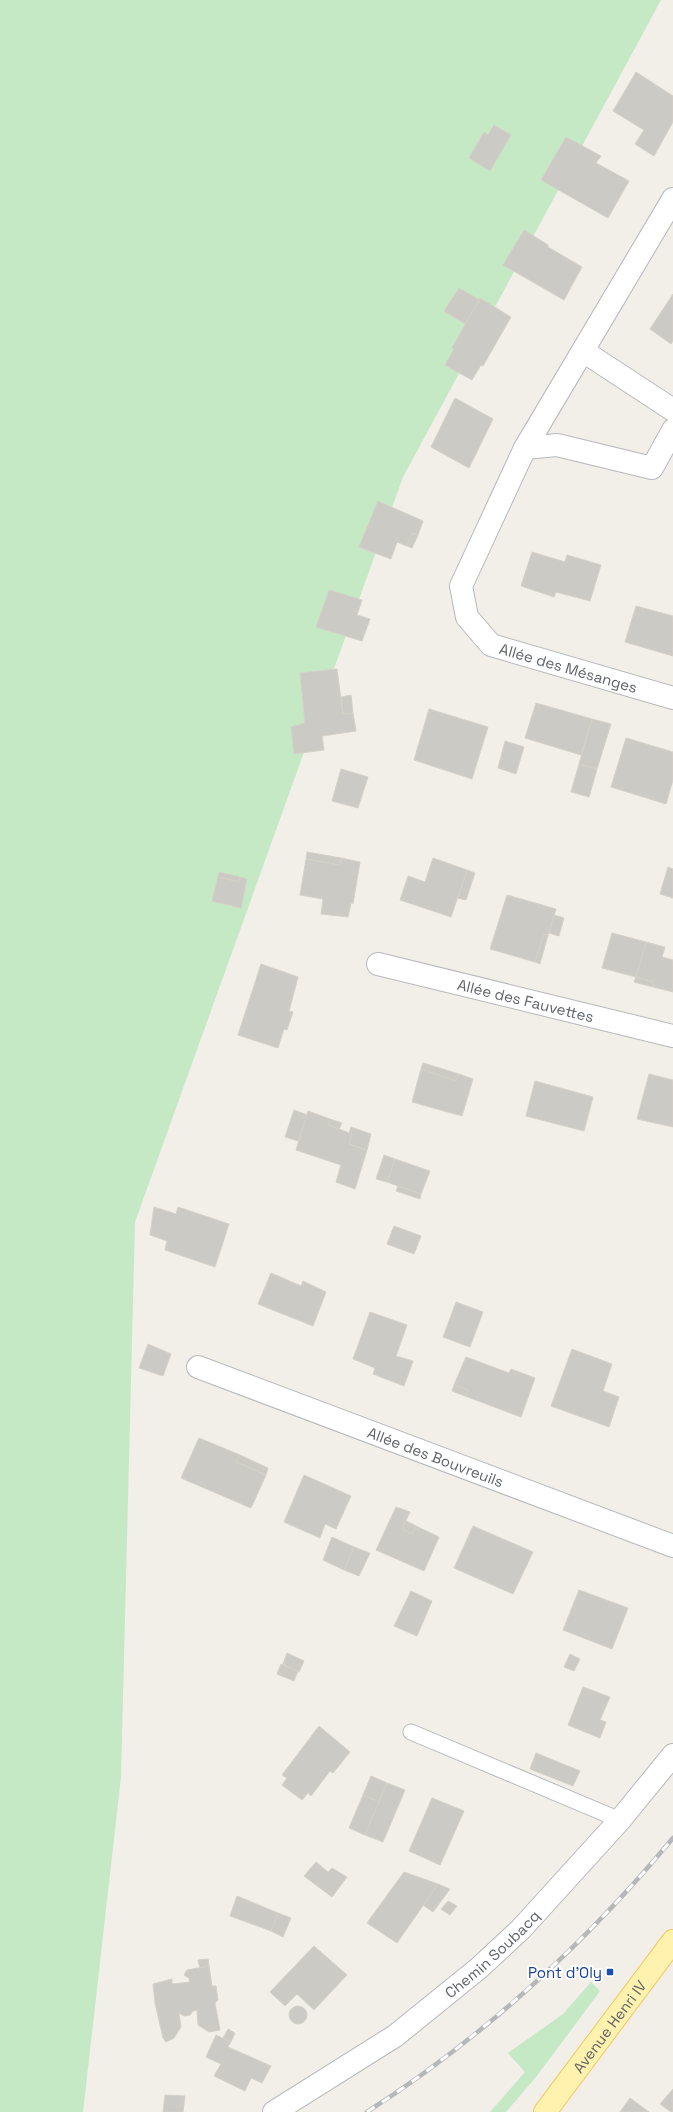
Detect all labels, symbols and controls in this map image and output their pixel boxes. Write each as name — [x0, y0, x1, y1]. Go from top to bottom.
street label: Allée des Mésanges — [497, 638, 640, 697]
street label: Allée des Fauvettes — [456, 974, 596, 1026]
street label: Allée des Bouvreuils — [365, 1422, 507, 1491]
street label: Chemin Soubacq — [440, 1906, 543, 2002]
place label: Pont d'Oly — [528, 1963, 602, 1982]
marker: Pont d'Oly — [605, 1967, 615, 1977]
street label: Avenue Henri IV — [568, 1976, 650, 2076]

